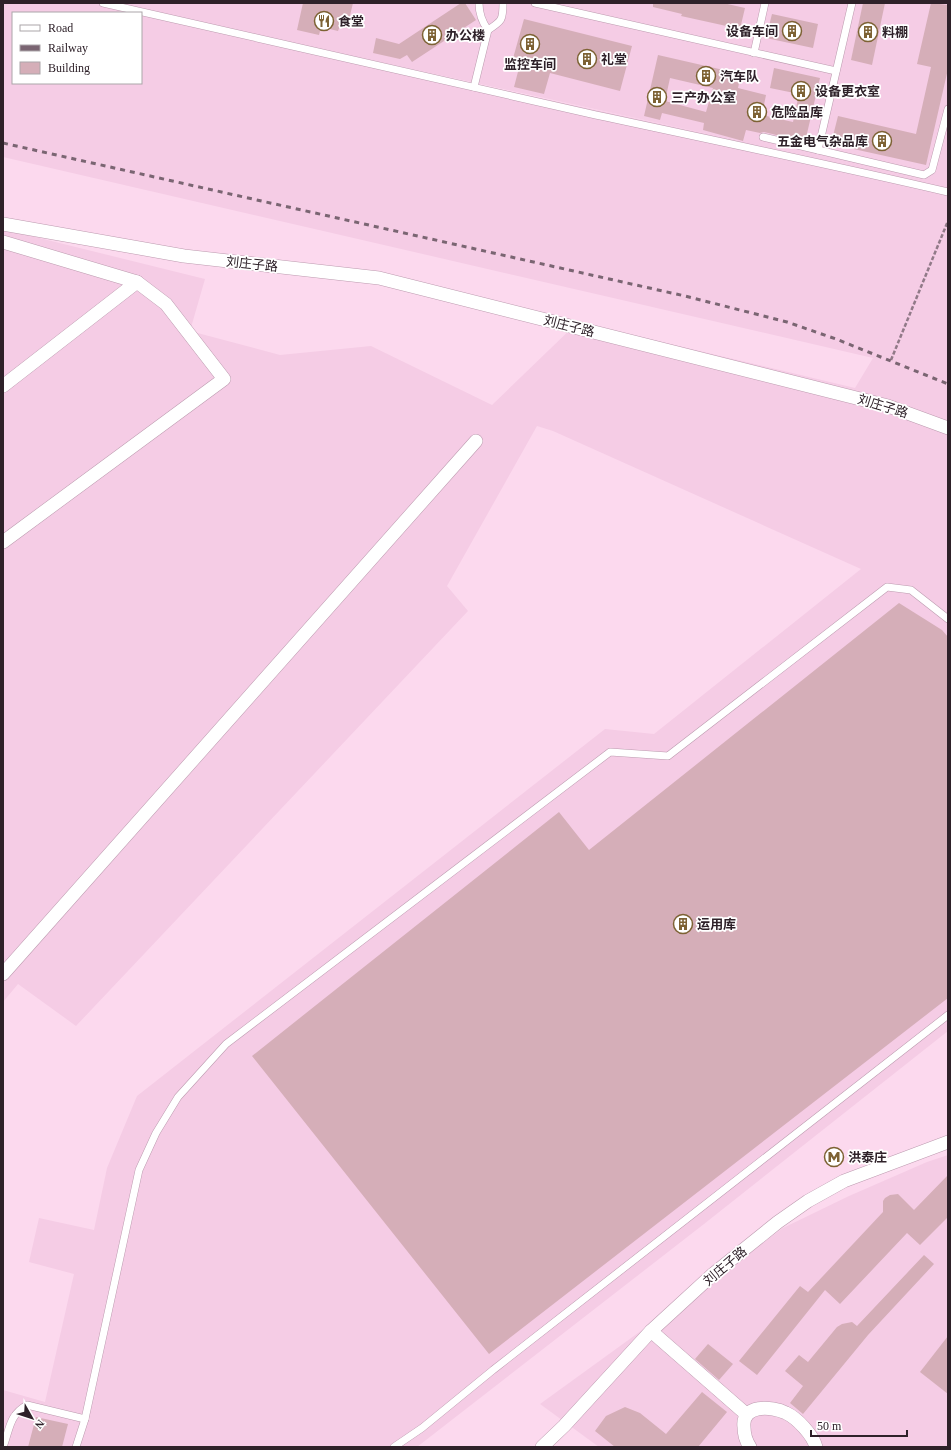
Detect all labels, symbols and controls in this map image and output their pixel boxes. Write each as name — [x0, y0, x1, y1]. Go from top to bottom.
restaurant icon: 食堂 — [313, 10, 335, 32]
legend — [12, 12, 142, 84]
place label: 食堂 — [338, 14, 364, 29]
building icon: 设备车间 — [781, 20, 803, 42]
text: Road — [48, 21, 73, 35]
building icon: 料棚 — [857, 21, 879, 43]
building icon: 办公楼 — [421, 24, 443, 46]
place label: 设备车间 — [726, 24, 778, 39]
place label: 料棚 — [882, 25, 908, 40]
place label: 办公楼 — [446, 28, 485, 43]
building icon: 监控车间 — [519, 33, 541, 55]
text: Railway — [48, 41, 88, 55]
building icon: 礼堂 — [576, 48, 598, 70]
place label: 礼堂 — [601, 52, 627, 67]
place label: 监控车间 — [504, 57, 556, 72]
text: Building — [48, 61, 90, 75]
building icon: 汽车队 — [695, 65, 717, 87]
place label: 汽车队 — [720, 69, 759, 84]
building icon: 设备更衣室 — [790, 80, 812, 102]
place label: 设备更衣室 — [815, 84, 880, 99]
building icon: 三产办公室 — [646, 86, 668, 108]
place label: 三产办公室 — [671, 90, 736, 105]
building icon: 危险品库 — [746, 101, 768, 123]
place label: 危险品库 — [771, 105, 823, 120]
building icon: 五金电气杂品库 — [871, 130, 893, 152]
place label: 五金电气杂品库 — [777, 134, 868, 149]
street label: 刘庄子路 — [225, 254, 279, 274]
street label: 刘庄子路 — [542, 312, 596, 340]
street label: 刘庄子路 — [856, 391, 910, 421]
building icon: 运用库 — [672, 913, 694, 935]
place label: 运用库 — [697, 917, 736, 932]
metro station icon: 洪泰庄 — [823, 1146, 845, 1168]
place label: 洪泰庄 — [848, 1150, 887, 1165]
street label: 刘庄子路 — [700, 1244, 750, 1288]
north arrow — [12, 1398, 52, 1438]
scale bar — [811, 1412, 907, 1438]
text: N — [33, 1417, 47, 1431]
text: 50 m — [817, 1419, 842, 1433]

